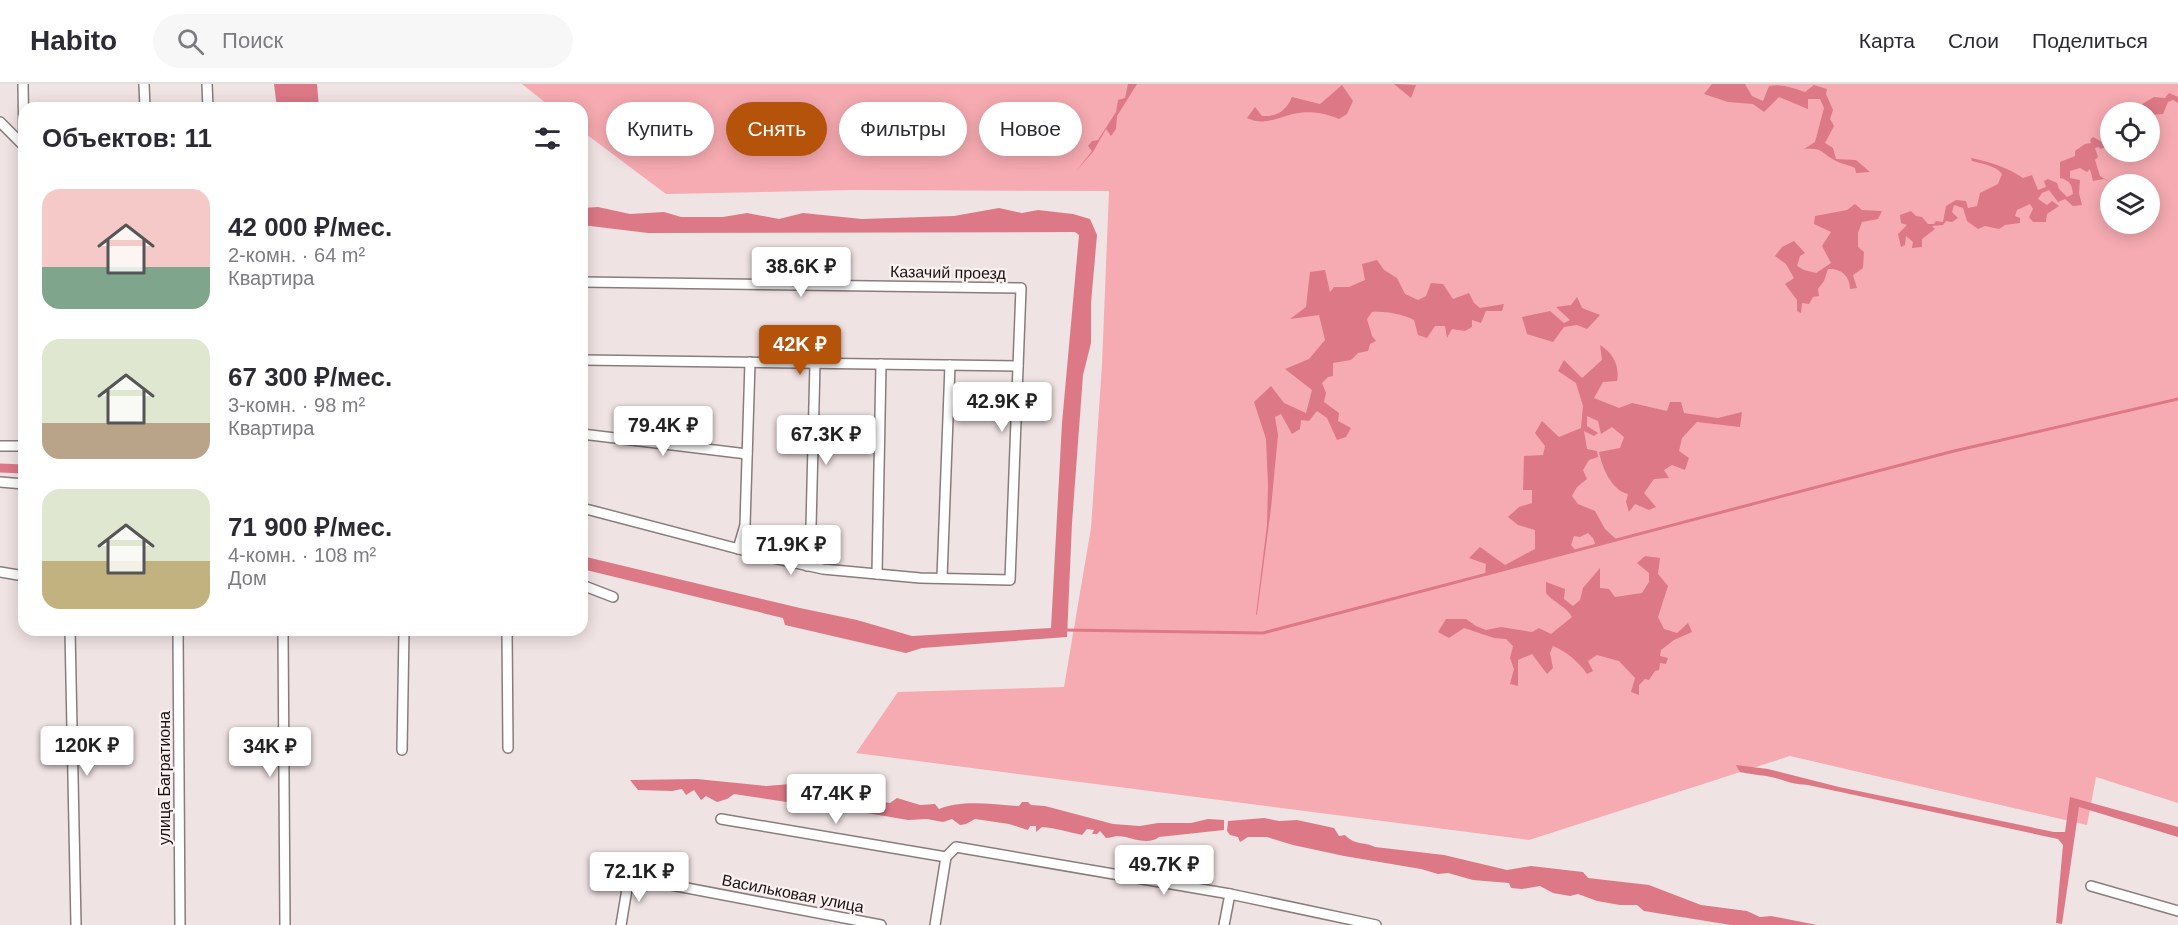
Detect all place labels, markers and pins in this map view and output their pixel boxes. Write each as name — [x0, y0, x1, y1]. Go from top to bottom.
pin: 38.6K ₽ — [746, 247, 856, 298]
pin: 42K ₽ — [758, 325, 842, 376]
pin: 42.9K ₽ — [947, 382, 1057, 433]
pin: 79.4K ₽ — [608, 406, 718, 457]
pin: 67.3K ₽ — [771, 415, 881, 466]
pin: 71.9K ₽ — [736, 525, 846, 576]
pin: 120K ₽ — [38, 726, 136, 777]
pin: 34K ₽ — [228, 727, 312, 778]
pin: 47.4K ₽ — [781, 774, 891, 825]
pin: 49.7K ₽ — [1109, 845, 1219, 896]
pin: 72.1K ₽ — [584, 852, 694, 903]

